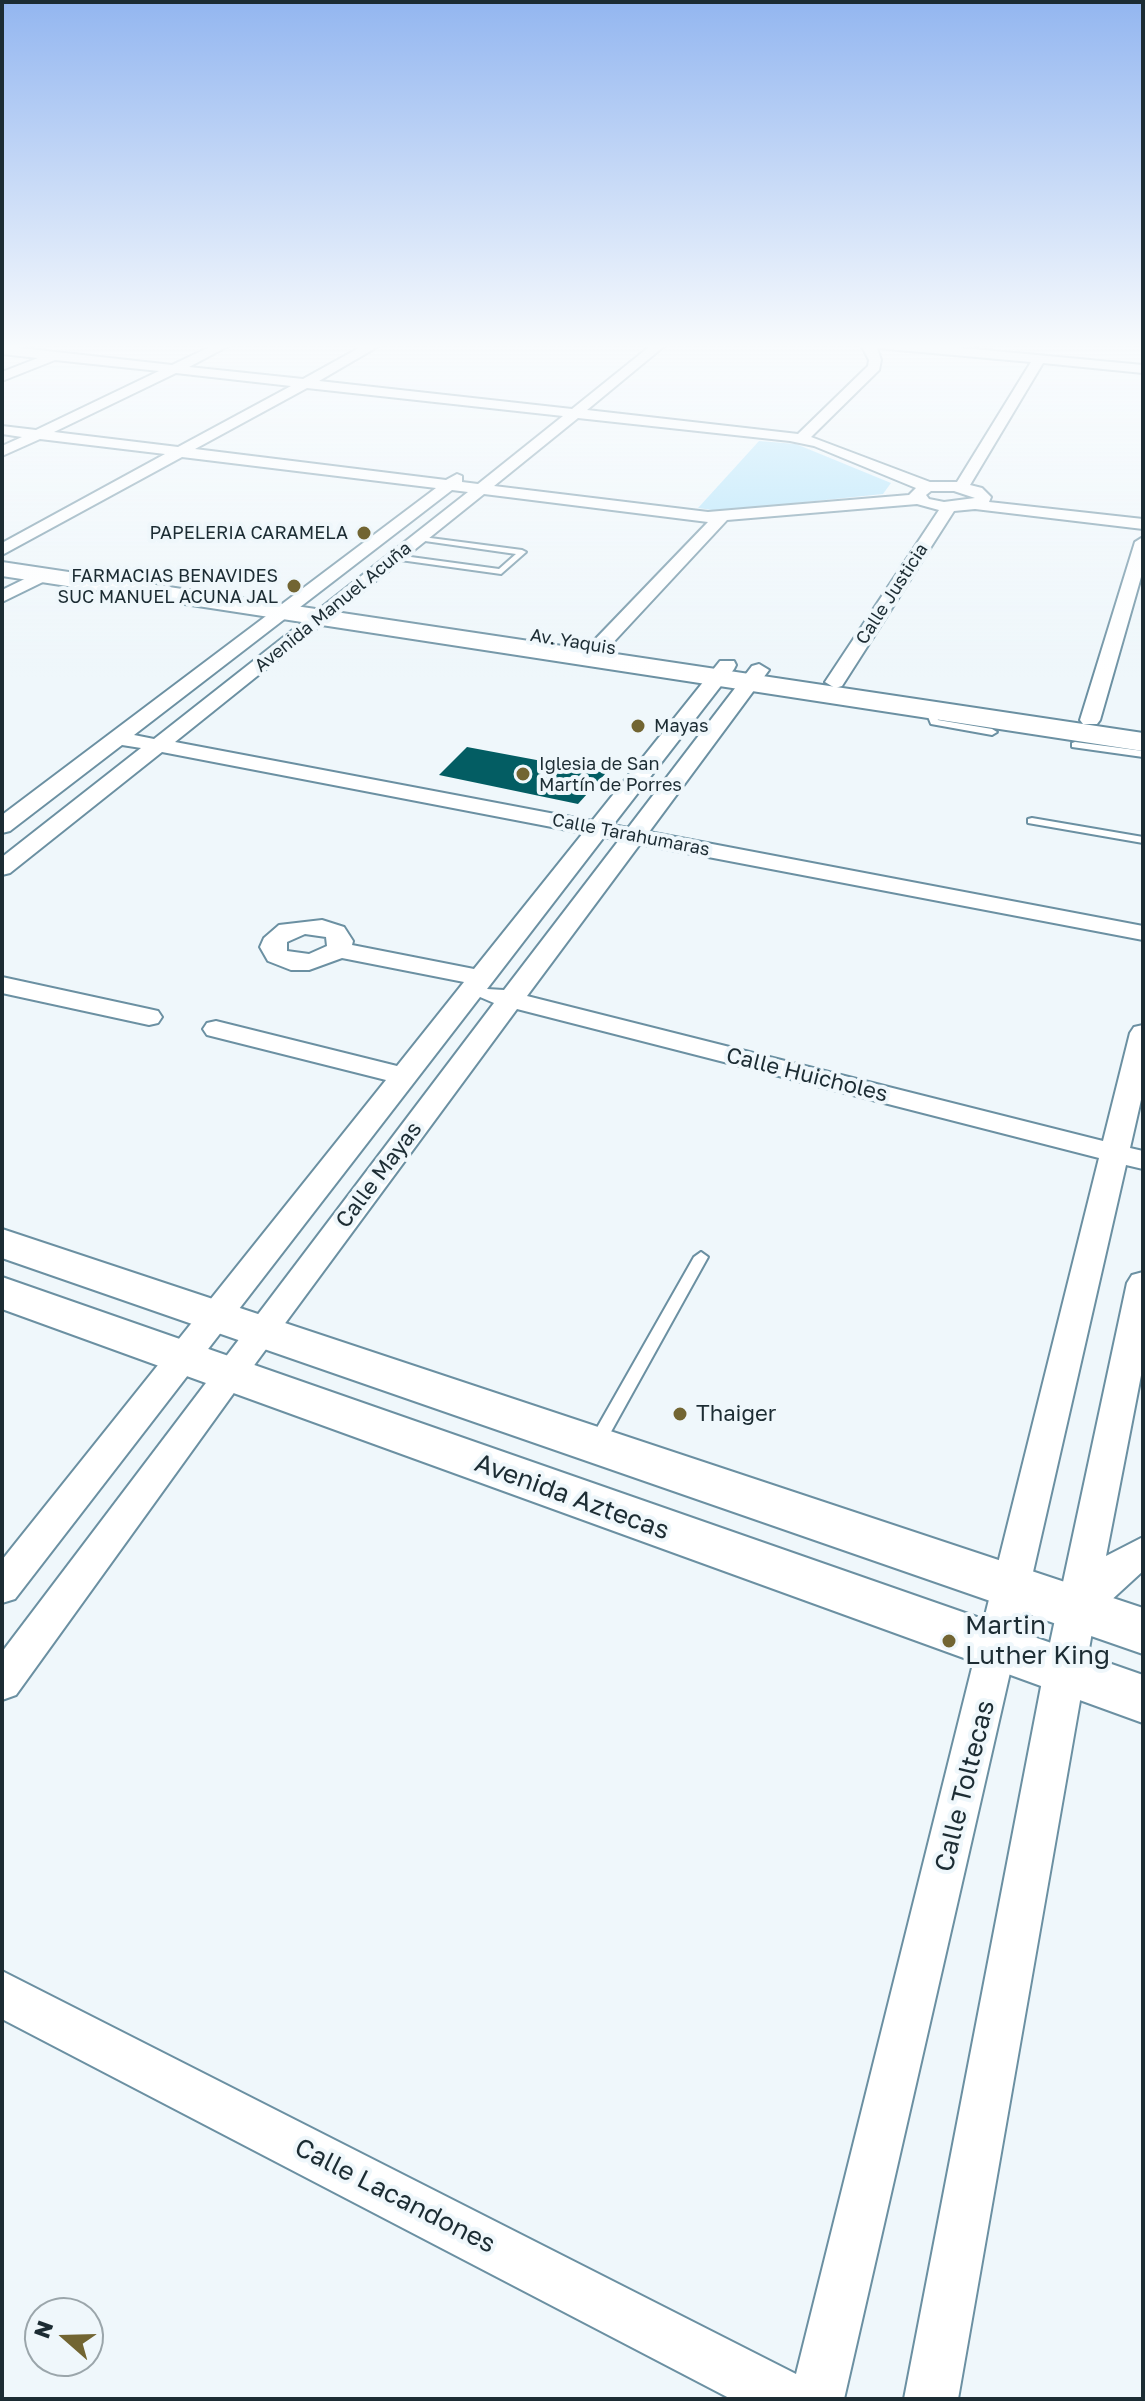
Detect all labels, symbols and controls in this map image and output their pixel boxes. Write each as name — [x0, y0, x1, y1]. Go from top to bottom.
place label: PAPELERIA CARAMELA — [150, 522, 348, 544]
marker: PAPELERIA CARAMELA — [355, 524, 373, 542]
street label: Avenida Manuel Acuña — [250, 537, 416, 677]
street label: Calle Justicia — [851, 540, 933, 648]
place label: FARMACIAS BENAVIDES SUC MANUEL ACUNA JAL — [57, 565, 278, 608]
marker: FARMACIAS BENAVIDES SUC MANUEL ACUNA JAL — [285, 577, 303, 595]
street label: Av. Yaquis — [529, 625, 617, 659]
place label: Mayas — [654, 715, 709, 737]
marker: Mayas — [629, 717, 647, 735]
place label: Iglesia de San Martín de Porres — [539, 753, 682, 796]
marker: Iglesia de San Martín de Porres — [514, 765, 532, 783]
street label: Calle Tarahumaras — [550, 809, 712, 861]
street label: Calle Huicholes — [724, 1042, 890, 1108]
street label: Calle Mayas — [330, 1117, 428, 1233]
place label: Thaiger — [696, 1401, 776, 1427]
marker: Thaiger — [671, 1405, 689, 1423]
street label: Avenida Aztecas — [470, 1447, 674, 1547]
place label: Martin Luther King — [965, 1610, 1110, 1672]
marker: Martin Luther King — [940, 1632, 958, 1650]
street label: Calle Toltecas — [929, 1697, 1001, 1875]
street label: Calle Lacandones — [289, 2132, 501, 2260]
north arrow — [24, 2297, 104, 2377]
text: N — [27, 2317, 58, 2342]

